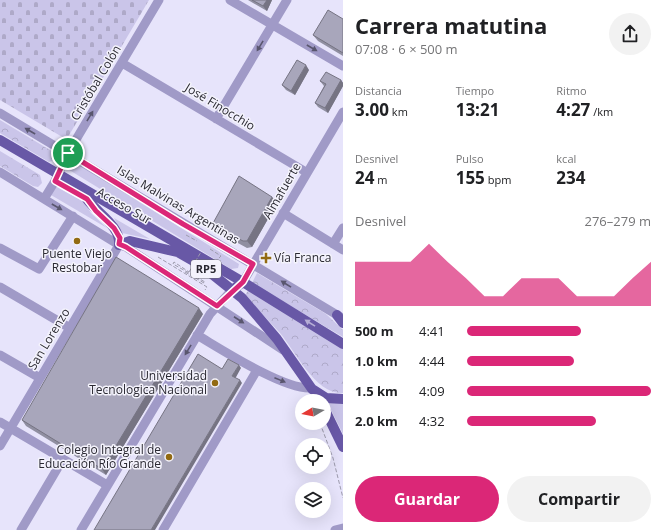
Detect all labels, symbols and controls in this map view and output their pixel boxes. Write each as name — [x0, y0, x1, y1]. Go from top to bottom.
text: Carrera matutina — [355, 10, 547, 40]
button: share — [609, 13, 651, 55]
text: 07:08 · 6 × 500 m — [355, 40, 458, 58]
one-way arrow — [256, 41, 264, 51]
street label: Cristóbal Colón — [66, 42, 125, 124]
one-way arrow — [306, 45, 318, 52]
street label: José Finocchio — [181, 78, 258, 134]
text: Distancia — [355, 83, 402, 98]
text: Tiempo — [456, 83, 494, 98]
text: Ritmo — [556, 83, 587, 98]
text: 3.00 — [355, 98, 389, 121]
text: 13:21 — [456, 98, 499, 121]
text: 4:27 — [556, 98, 590, 121]
text: km — [389, 104, 408, 119]
text: /km — [590, 104, 613, 119]
one-way arrow — [86, 111, 94, 121]
one-way arrow — [25, 128, 36, 135]
pin — [51, 136, 85, 170]
icon: arrive — [57, 142, 79, 164]
text: Desnivel — [355, 151, 398, 166]
text: Pulso — [456, 151, 484, 166]
text: kcal — [556, 151, 576, 166]
street label: Almafuerte — [259, 159, 305, 222]
street label: Islas Malvinas Argentinas — [114, 161, 243, 248]
text: 24 — [355, 166, 374, 189]
text: 155 — [456, 166, 485, 189]
text: 234 — [556, 166, 586, 189]
text: m — [374, 172, 388, 187]
text: bpm — [485, 172, 511, 187]
street label: Acceso Sur — [94, 183, 155, 228]
one-way arrow — [51, 204, 63, 211]
text: Desnivel — [355, 212, 406, 230]
text: 276–279 m — [584, 212, 651, 230]
marker: Puente Viejo Restobar — [72, 236, 82, 246]
place label: Puente Viejo Restobar — [42, 245, 112, 276]
place label: Vía Franca — [274, 249, 332, 266]
marker: Vía Franca — [261, 253, 271, 263]
road number: RP5 — [191, 260, 221, 278]
one-way arrow — [281, 280, 291, 288]
street label: San Lorenzo — [24, 305, 74, 373]
one-way arrow — [234, 316, 244, 324]
one-way arrow — [304, 320, 316, 327]
text: 500 m — [355, 322, 393, 340]
text: 4:41 — [419, 322, 445, 340]
one-way arrow — [184, 344, 191, 356]
text: 1.0 km — [355, 352, 398, 370]
text: 4:44 — [419, 352, 445, 370]
place label: Universidad Tecnologica Nacional — [89, 367, 207, 398]
one-way arrow — [275, 377, 287, 383]
marker: Universidad Tecnologica Nacional — [210, 378, 220, 388]
text: 1.5 km — [355, 382, 398, 400]
text: 4:09 — [419, 382, 445, 400]
north arrow — [295, 394, 331, 430]
map controls — [295, 394, 331, 518]
text: 2.0 km — [355, 412, 398, 430]
text: 4:32 — [419, 412, 445, 430]
button: locate — [295, 438, 331, 474]
place label: Colegio Integral de Educación Río Grande — [38, 441, 161, 472]
marker: Colegio Integral de Educación Río Grande — [164, 452, 174, 462]
button: Guardar — [355, 476, 499, 522]
button: Compartir — [507, 476, 651, 522]
button: layers — [295, 482, 331, 518]

